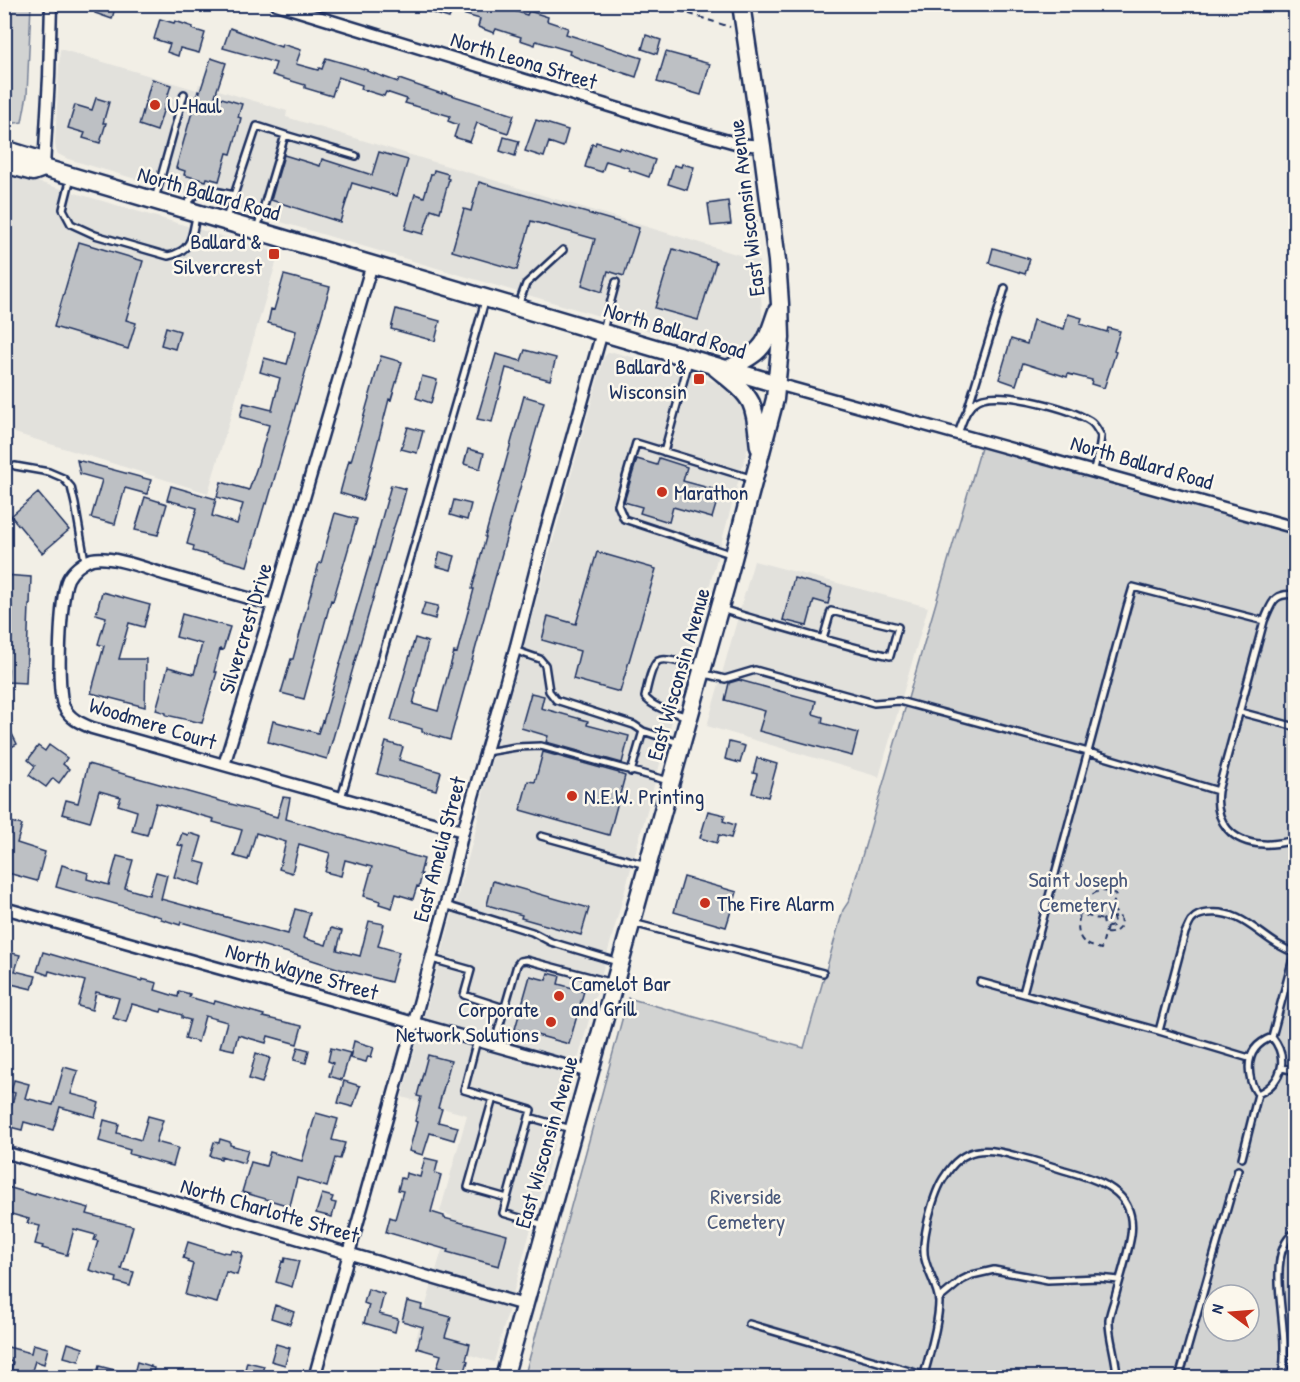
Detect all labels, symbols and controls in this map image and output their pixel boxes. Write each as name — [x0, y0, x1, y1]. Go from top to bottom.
street label: North Leona Street — [447, 23, 601, 97]
place label: U-Haul — [167, 90, 222, 120]
marker: U-Haul — [148, 98, 162, 112]
street label: East Wisconsin Avenue — [720, 118, 772, 298]
street label: North Ballard Road — [134, 158, 284, 228]
place label: Ballard & Silvercrest — [173, 226, 262, 281]
marker: Ballard & Silvercrest — [267, 247, 281, 261]
street label: North Ballard Road — [600, 294, 750, 366]
place label: Ballard & Wisconsin — [609, 351, 687, 406]
marker: Ballard & Wisconsin — [692, 372, 706, 386]
street label: North Ballard Road — [1067, 427, 1217, 497]
place label: Marathon — [674, 477, 748, 507]
marker: Marathon — [655, 485, 669, 499]
street label: Silvercrest Drive — [211, 559, 279, 697]
street label: East Wisconsin Avenue — [639, 584, 717, 764]
street label: Woodmere Court — [86, 689, 221, 757]
street label: East Amelia Street — [405, 772, 473, 925]
place label: N.E.W. Printing — [584, 781, 704, 811]
marker: N.E.W. Printing — [565, 789, 579, 803]
park label: Saint Joseph Cemetery — [1028, 864, 1128, 919]
place label: The Fire Alarm — [717, 888, 834, 918]
marker: The Fire Alarm — [698, 896, 712, 910]
street label: North Wayne Street — [222, 935, 382, 1007]
place label: Camelot Bar and Grill — [571, 968, 672, 1023]
marker: Camelot Bar and Grill — [552, 989, 566, 1003]
place label: Corporate Network Solutions — [396, 994, 539, 1049]
marker: Corporate Network Solutions — [544, 1015, 558, 1029]
street label: East Wisconsin Avenue — [507, 1052, 585, 1232]
street label: North Charlotte Street — [177, 1170, 363, 1250]
park label: Riverside Cemetery — [707, 1181, 785, 1236]
north arrow — [1201, 1283, 1261, 1343]
text: N — [1205, 1301, 1228, 1316]

